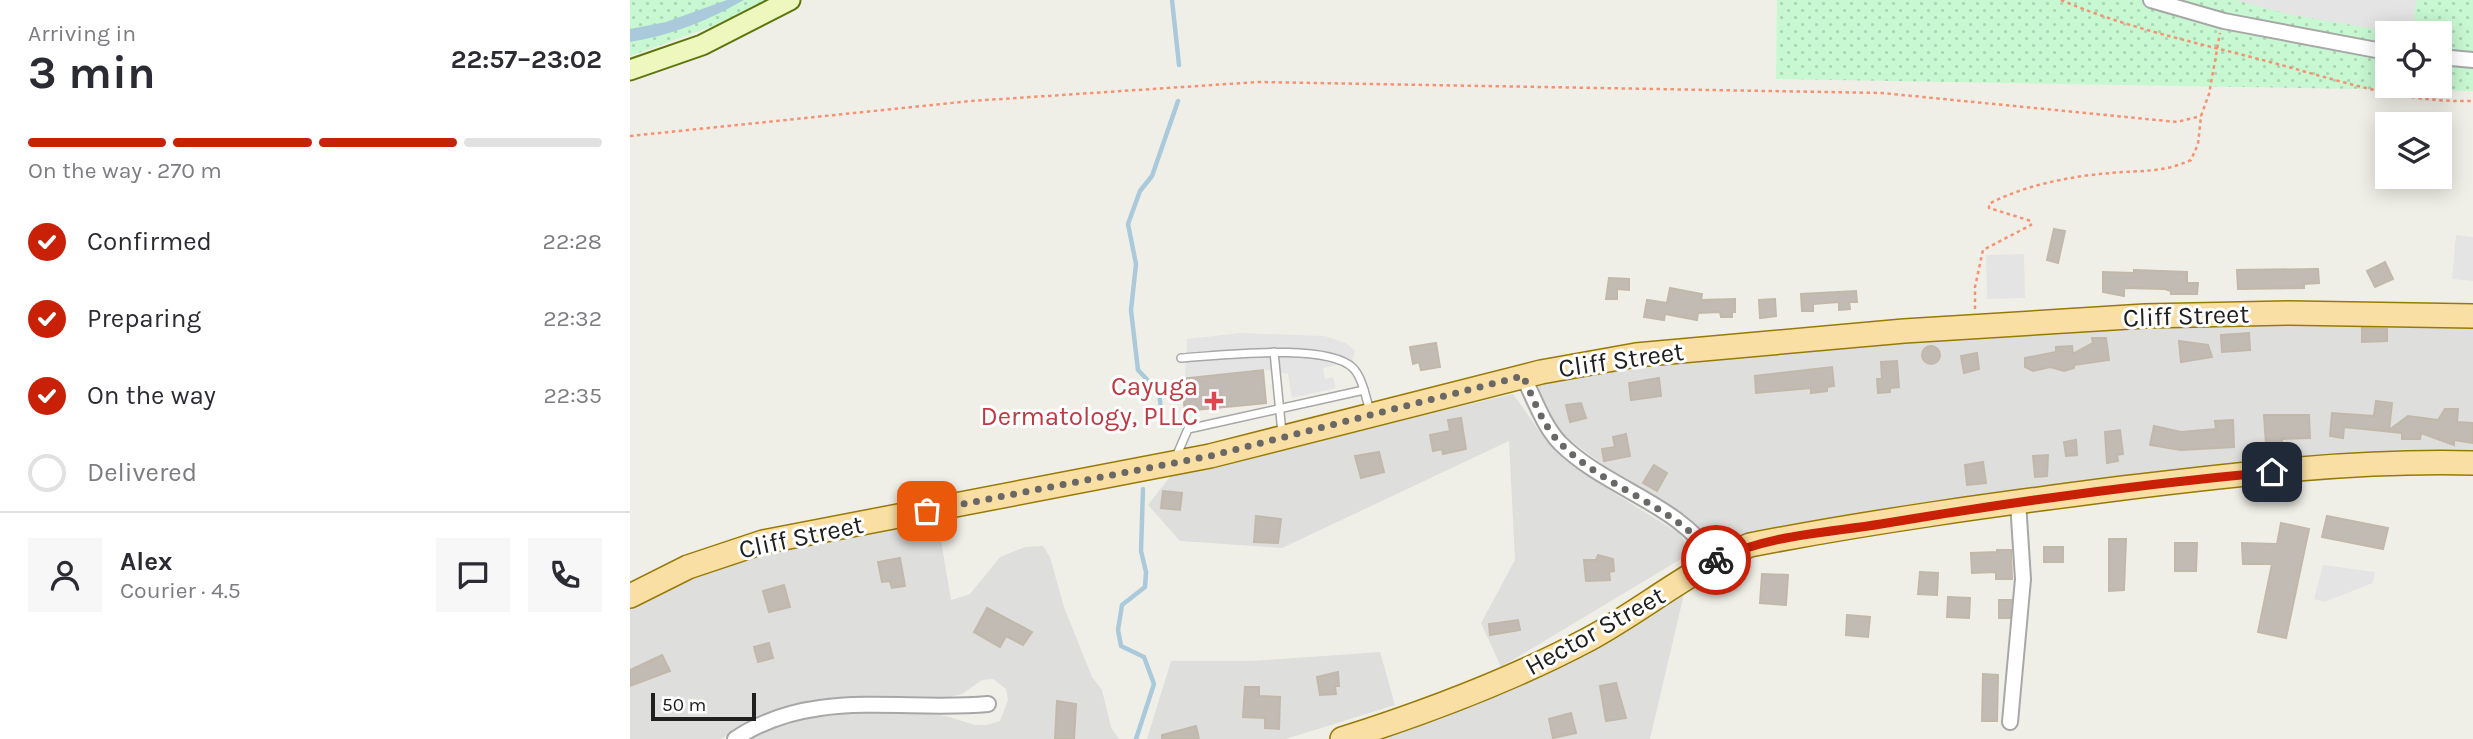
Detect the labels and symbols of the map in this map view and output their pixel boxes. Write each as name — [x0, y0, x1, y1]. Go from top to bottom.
street label: Cliff Street — [2122, 298, 2250, 334]
street label: Cliff Street — [1556, 336, 1686, 384]
place label: Cayuga Dermatology, PLLC — [981, 371, 1198, 432]
marker: Cayuga Dermatology, PLLC — [1204, 391, 1224, 411]
pin — [2242, 442, 2302, 502]
pin — [897, 481, 957, 541]
street label: Cliff Street — [736, 509, 866, 565]
courier — [1681, 525, 1751, 595]
street label: Hector Street — [1520, 580, 1671, 682]
scale bar — [651, 690, 756, 722]

